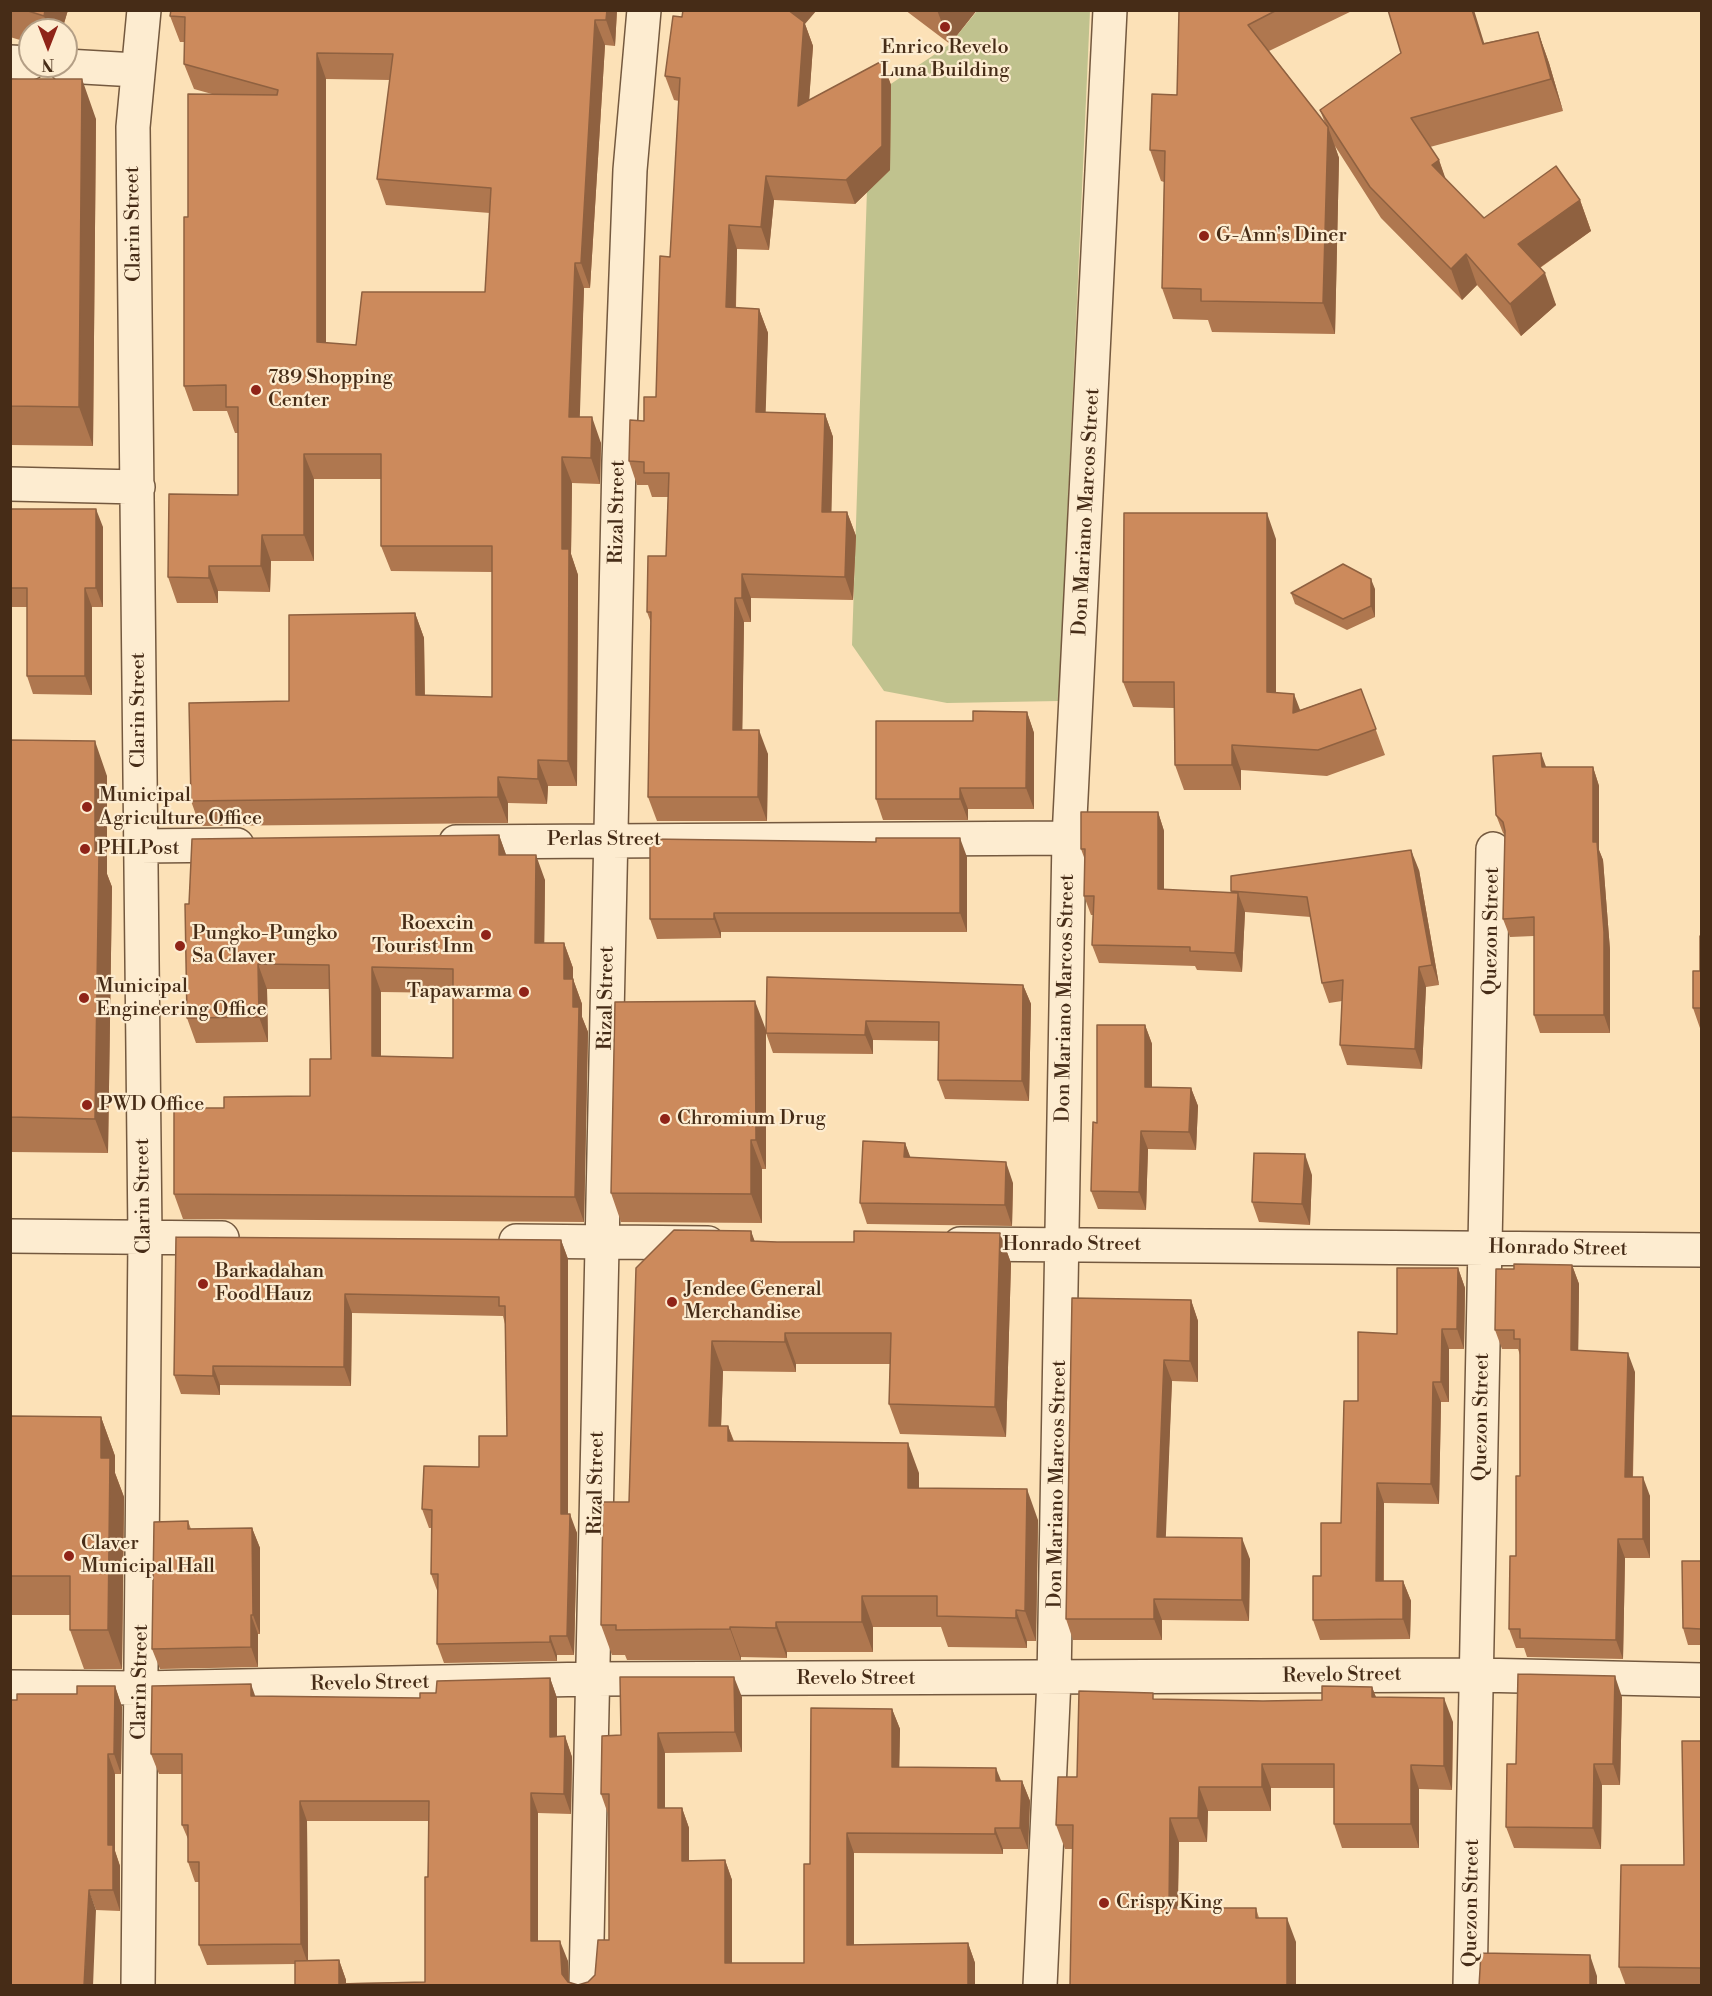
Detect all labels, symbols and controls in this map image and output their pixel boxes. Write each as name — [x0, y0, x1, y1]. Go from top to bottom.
north arrow — [18, 18, 78, 78]
marker: Enrico Revelo Luna Building — [938, 20, 952, 34]
place label: Enrico Revelo Luna Building — [880, 36, 1010, 83]
text: N — [42, 54, 54, 74]
street label: Clarin Street — [121, 166, 147, 282]
place label: G-Ann's Diner — [1216, 224, 1347, 248]
marker: G-Ann's Diner — [1197, 229, 1211, 243]
place label: 789 Shopping Center — [268, 366, 393, 413]
marker: 789 Shopping Center — [249, 383, 263, 397]
street label: Don Mariano Marcos Street — [1069, 387, 1105, 637]
street label: Rizal Street — [605, 460, 631, 564]
street label: Clarin Street — [127, 652, 151, 768]
place label: Municipal Agriculture Office — [99, 784, 262, 831]
marker: Municipal Agriculture Office — [80, 800, 94, 814]
street label: Perlas Street — [547, 828, 661, 852]
place label: PHLPost — [97, 837, 179, 861]
marker: PHLPost — [78, 842, 92, 856]
street label: Quezon Street — [1479, 867, 1505, 995]
street label: Don Mariano Marcos Street — [1052, 874, 1080, 1122]
place label: Roexcin Tourist Inn — [372, 912, 474, 959]
place label: Pungko-Pungko Sa Claver — [192, 922, 338, 969]
marker: Roexcin Tourist Inn — [479, 928, 493, 942]
marker: Pungko-Pungko Sa Claver — [173, 939, 187, 953]
street label: Rizal Street — [594, 946, 620, 1050]
place label: Municipal Engineering Office — [96, 975, 267, 1022]
place label: Tapawarma — [407, 980, 512, 1004]
marker: Tapawarma — [517, 985, 531, 999]
marker: Municipal Engineering Office — [77, 991, 91, 1005]
place label: PWD Office — [99, 1093, 204, 1117]
marker: PWD Office — [80, 1098, 94, 1112]
place label: Chromium Drug — [677, 1107, 826, 1131]
marker: Chromium Drug — [658, 1112, 672, 1126]
street label: Clarin Street — [131, 1138, 157, 1254]
street label: Honrado Street — [1003, 1233, 1141, 1257]
street label: Honrado Street — [1488, 1236, 1628, 1262]
place label: Barkadahan Food Hauz — [215, 1260, 324, 1307]
marker: Barkadahan Food Hauz — [196, 1277, 210, 1291]
place label: Jendee General Merchandise — [684, 1278, 822, 1325]
marker: Jendee General Merchandise — [665, 1295, 679, 1309]
street label: Quezon Street — [1469, 1353, 1495, 1481]
street label: Don Mariano Marcos Street — [1044, 1360, 1072, 1608]
street label: Rizal Street — [584, 1431, 610, 1535]
place label: Claver Municipal Hall — [81, 1532, 215, 1579]
marker: Claver Municipal Hall — [62, 1549, 76, 1563]
street label: Clarin Street — [128, 1624, 154, 1740]
street label: Revelo Street — [1282, 1663, 1402, 1689]
street label: Revelo Street — [796, 1667, 916, 1691]
street label: Revelo Street — [310, 1671, 430, 1697]
street label: Quezon Street — [1459, 1839, 1485, 1967]
place label: Crispy King — [1116, 1891, 1223, 1915]
marker: Crispy King — [1097, 1896, 1111, 1910]

